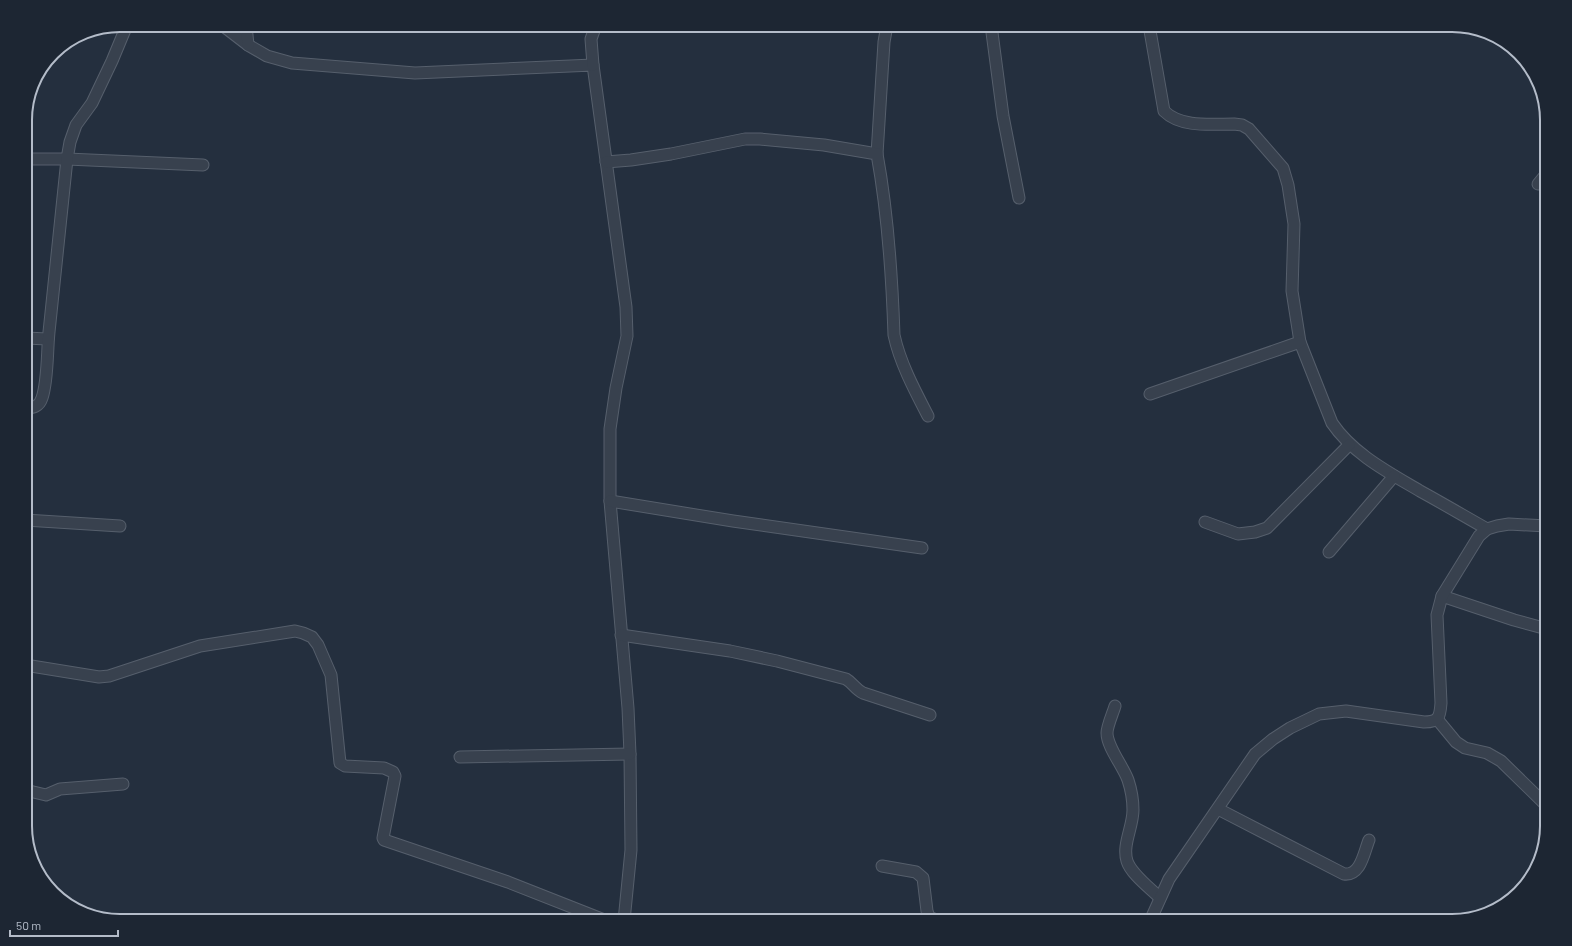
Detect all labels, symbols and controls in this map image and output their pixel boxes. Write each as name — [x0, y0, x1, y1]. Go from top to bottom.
scale bar — [10, 912, 118, 938]
text: 50 m — [16, 918, 41, 932]

